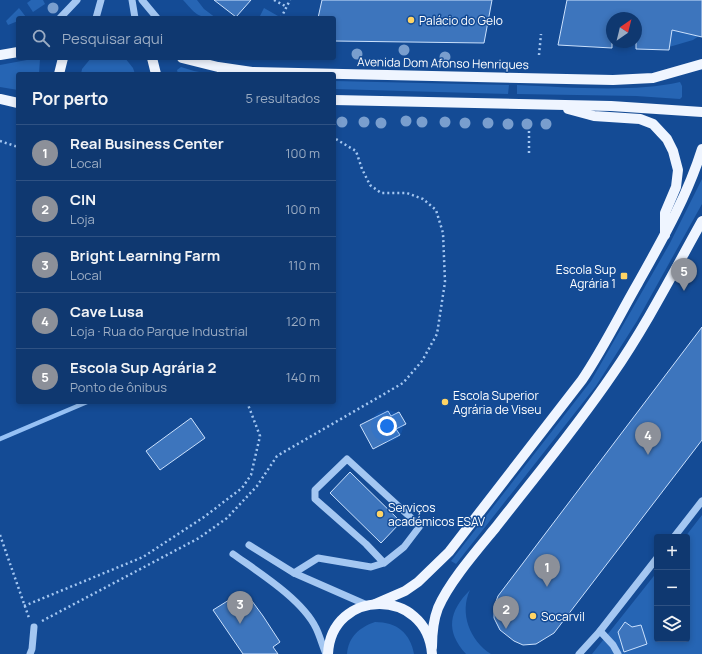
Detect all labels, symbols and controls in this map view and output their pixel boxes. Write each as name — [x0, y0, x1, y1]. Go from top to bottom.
place label: Palácio do Gelo — [419, 12, 503, 29]
north arrow — [606, 12, 642, 48]
marker: Palácio do Gelo — [406, 15, 416, 25]
search box — [16, 16, 336, 60]
icon: search — [30, 27, 52, 49]
text: Pesquisar aqui — [62, 28, 163, 49]
street label: Avenida Dom Afonso Henriques — [357, 53, 529, 73]
text: Por perto — [32, 87, 108, 110]
text: 5 resultados — [246, 89, 320, 107]
text: Real Business Center — [70, 133, 224, 154]
text: 1 — [42, 144, 48, 162]
text: 100 m — [285, 144, 320, 162]
text: Local — [70, 154, 102, 172]
text: CIN — [70, 189, 96, 210]
text: 2 — [41, 200, 49, 218]
text: 100 m — [285, 200, 320, 218]
text: Loja — [70, 210, 95, 228]
text: Bright Learning Farm — [70, 245, 220, 266]
text: 3 — [41, 256, 49, 274]
text: 110 m — [288, 256, 320, 274]
pin: 5 — [671, 258, 697, 291]
place label: Escola Sup Agrária 1 — [556, 261, 616, 292]
text: Local — [70, 266, 102, 284]
marker: Escola Sup Agrária 1 — [619, 271, 629, 281]
text: Cave Lusa — [70, 301, 144, 322]
text: 4 — [41, 312, 49, 330]
text: 120 m — [286, 312, 320, 330]
text: Loja · Rua do Parque Industrial — [70, 322, 248, 340]
text: Escola Sup Agrária 2 — [70, 357, 216, 378]
text: 5 — [41, 368, 49, 386]
text: 140 m — [286, 368, 320, 386]
text: Ponto de ônibus — [70, 378, 167, 396]
place label: Escola Superior Agrária de Viseu — [453, 387, 541, 418]
marker: Escola Superior Agrária de Viseu — [440, 397, 450, 407]
your location — [377, 416, 397, 436]
pin: 4 — [635, 422, 661, 455]
place label: Serviços académicos ESAV — [388, 499, 486, 530]
marker: Serviços académicos ESAV — [375, 509, 385, 519]
map controls — [654, 534, 690, 642]
button: + — [654, 534, 690, 570]
pin: 1 — [534, 554, 560, 587]
button: − — [654, 570, 690, 606]
pin: 3 — [227, 591, 253, 624]
pin: 2 — [493, 596, 519, 629]
button: layers — [654, 606, 690, 642]
place label: Socarvil — [541, 608, 585, 625]
marker: Socarvil — [528, 611, 538, 621]

